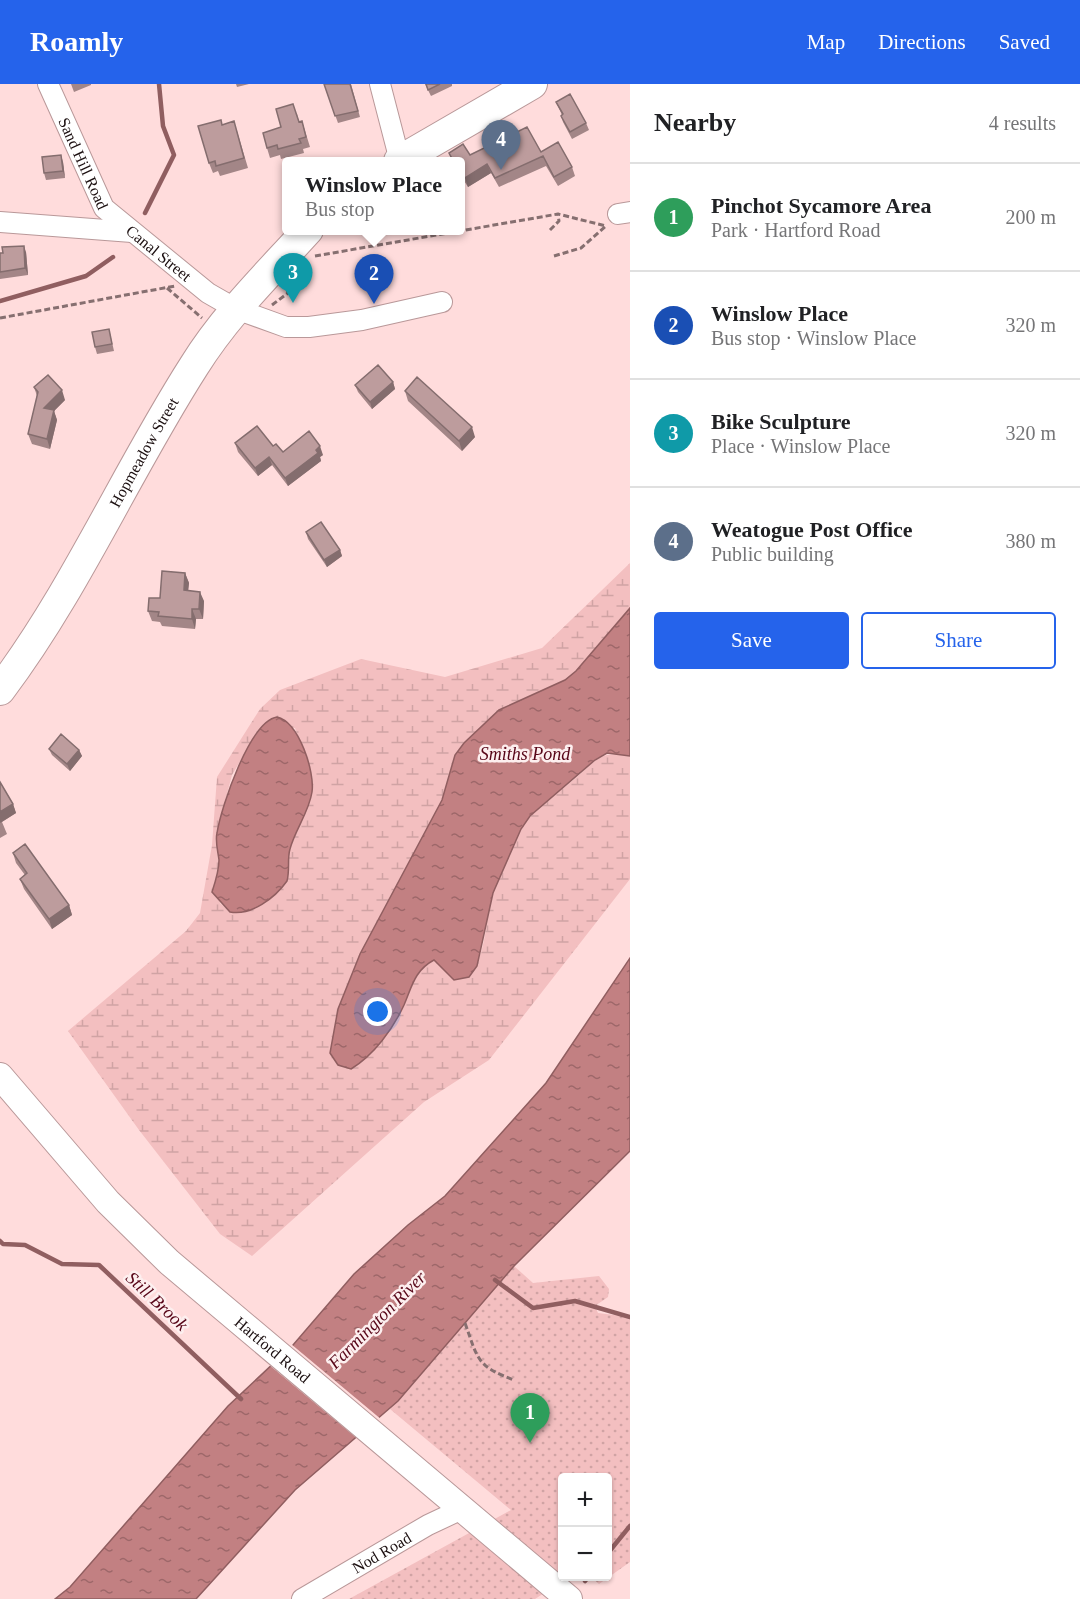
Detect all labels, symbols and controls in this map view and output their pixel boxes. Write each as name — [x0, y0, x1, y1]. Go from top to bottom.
text: Roamly — [30, 26, 123, 57]
text: Map — [807, 30, 845, 54]
text: Directions — [878, 30, 966, 54]
text: Saved — [999, 30, 1050, 54]
text: Nearby — [654, 108, 736, 137]
text: 4 results — [989, 112, 1056, 134]
street label: Sand Hill Road — [55, 115, 111, 212]
pin: 4 — [482, 120, 520, 170]
popup — [282, 157, 465, 235]
text: Winslow Place — [305, 172, 442, 197]
text: Pinchot Sycamore Area — [711, 193, 931, 218]
text: Bus stop — [305, 198, 374, 220]
text: 1 — [669, 206, 679, 228]
text: 200 m — [1005, 206, 1056, 228]
text: Park · Hartford Road — [711, 219, 880, 241]
street label: Canal Street — [123, 222, 195, 285]
pin: 3 — [274, 254, 312, 303]
pin: 2 — [354, 254, 394, 304]
text: Winslow Place — [711, 301, 848, 326]
text: 2 — [669, 314, 679, 336]
text: 320 m — [1005, 314, 1056, 336]
text: Bus stop · Winslow Place — [711, 327, 917, 349]
street label: Hopmeadow Street — [106, 394, 182, 510]
text: Bike Sculpture — [711, 409, 851, 434]
text: 3 — [669, 422, 679, 444]
text: 320 m — [1005, 422, 1056, 444]
text: Place · Winslow Place — [711, 435, 890, 457]
text: Weatogue Post Office — [711, 517, 913, 542]
text: 4 — [669, 530, 679, 552]
text: 380 m — [1005, 530, 1056, 552]
text: Public building — [711, 543, 834, 565]
button: Save — [654, 612, 849, 669]
button: Share — [861, 612, 1056, 669]
water label: Smiths Pond — [480, 744, 571, 764]
your location — [363, 997, 392, 1026]
water label: Farmington River — [323, 1266, 431, 1374]
water label: Still Brook — [122, 1267, 193, 1335]
street label: Hartford Road — [231, 1313, 313, 1386]
pin: 1 — [510, 1394, 550, 1443]
map controls — [558, 1473, 612, 1581]
button: + — [558, 1473, 612, 1527]
button: − — [558, 1527, 612, 1581]
street label: Nod Road — [349, 1529, 414, 1577]

